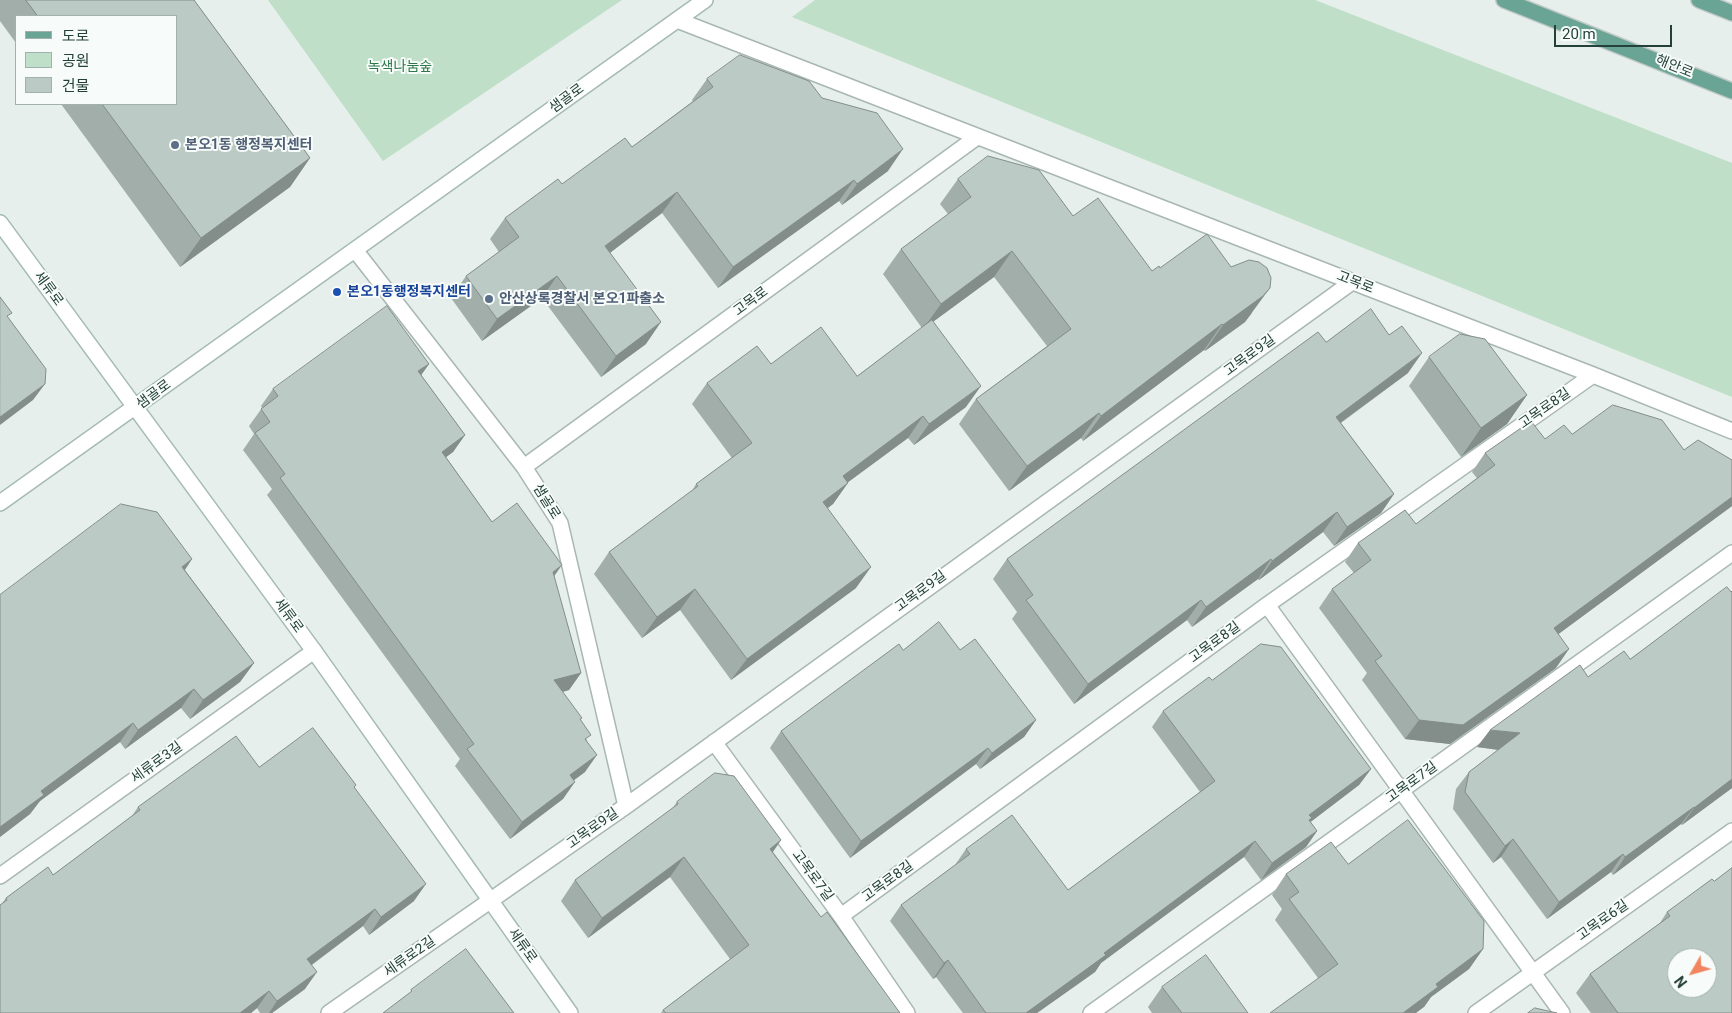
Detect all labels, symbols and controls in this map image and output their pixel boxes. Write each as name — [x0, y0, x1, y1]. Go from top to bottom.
legend — [15, 15, 178, 105]
scale bar — [1557, 15, 1674, 47]
text: 20 m — [1562, 25, 1596, 43]
text: 도로 — [62, 27, 90, 45]
text: 공원 — [62, 52, 90, 70]
street label: 해안로 — [1653, 52, 1695, 82]
park label: 녹색나눔숲 — [368, 59, 432, 75]
text: 건물 — [62, 77, 90, 95]
street label: 샘골로 — [546, 81, 588, 117]
place label: 본오1동 행정복지센터 — [185, 137, 312, 153]
marker: 본오1동 행정복지센터 — [169, 139, 181, 151]
street label: 세류로 — [30, 268, 66, 310]
street label: 고목로 — [1334, 268, 1376, 298]
place label: 본오1동행정복지센터 — [347, 284, 471, 300]
street label: 고목로 — [730, 284, 772, 320]
marker: 본오1동행정복지센터 — [331, 286, 343, 298]
place label: 안산상록경찰서 본오1파출소 — [499, 291, 665, 307]
marker: 안산상록경찰서 본오1파출소 — [483, 293, 495, 305]
street label: 고목로9길 — [1221, 332, 1279, 380]
street label: 샘골로 — [133, 377, 175, 413]
street label: 고목로8길 — [1516, 385, 1574, 433]
street label: 샘골로 — [529, 481, 563, 523]
street label: 고목로9길 — [892, 568, 950, 616]
street label: 세류로 — [270, 595, 306, 637]
street label: 고목로8길 — [1186, 619, 1244, 667]
street label: 세류로3길 — [128, 739, 186, 787]
street label: 고목로7길 — [1383, 759, 1441, 807]
street label: 고목로9길 — [564, 805, 622, 853]
street label: 고목로7길 — [788, 847, 836, 905]
street label: 고목로8길 — [859, 858, 917, 906]
street label: 고목로6길 — [1574, 897, 1632, 945]
street label: 세류로 — [504, 925, 540, 967]
street label: 세류로2길 — [381, 933, 439, 981]
north arrow — [1667, 948, 1717, 998]
text: N — [1672, 973, 1690, 990]

